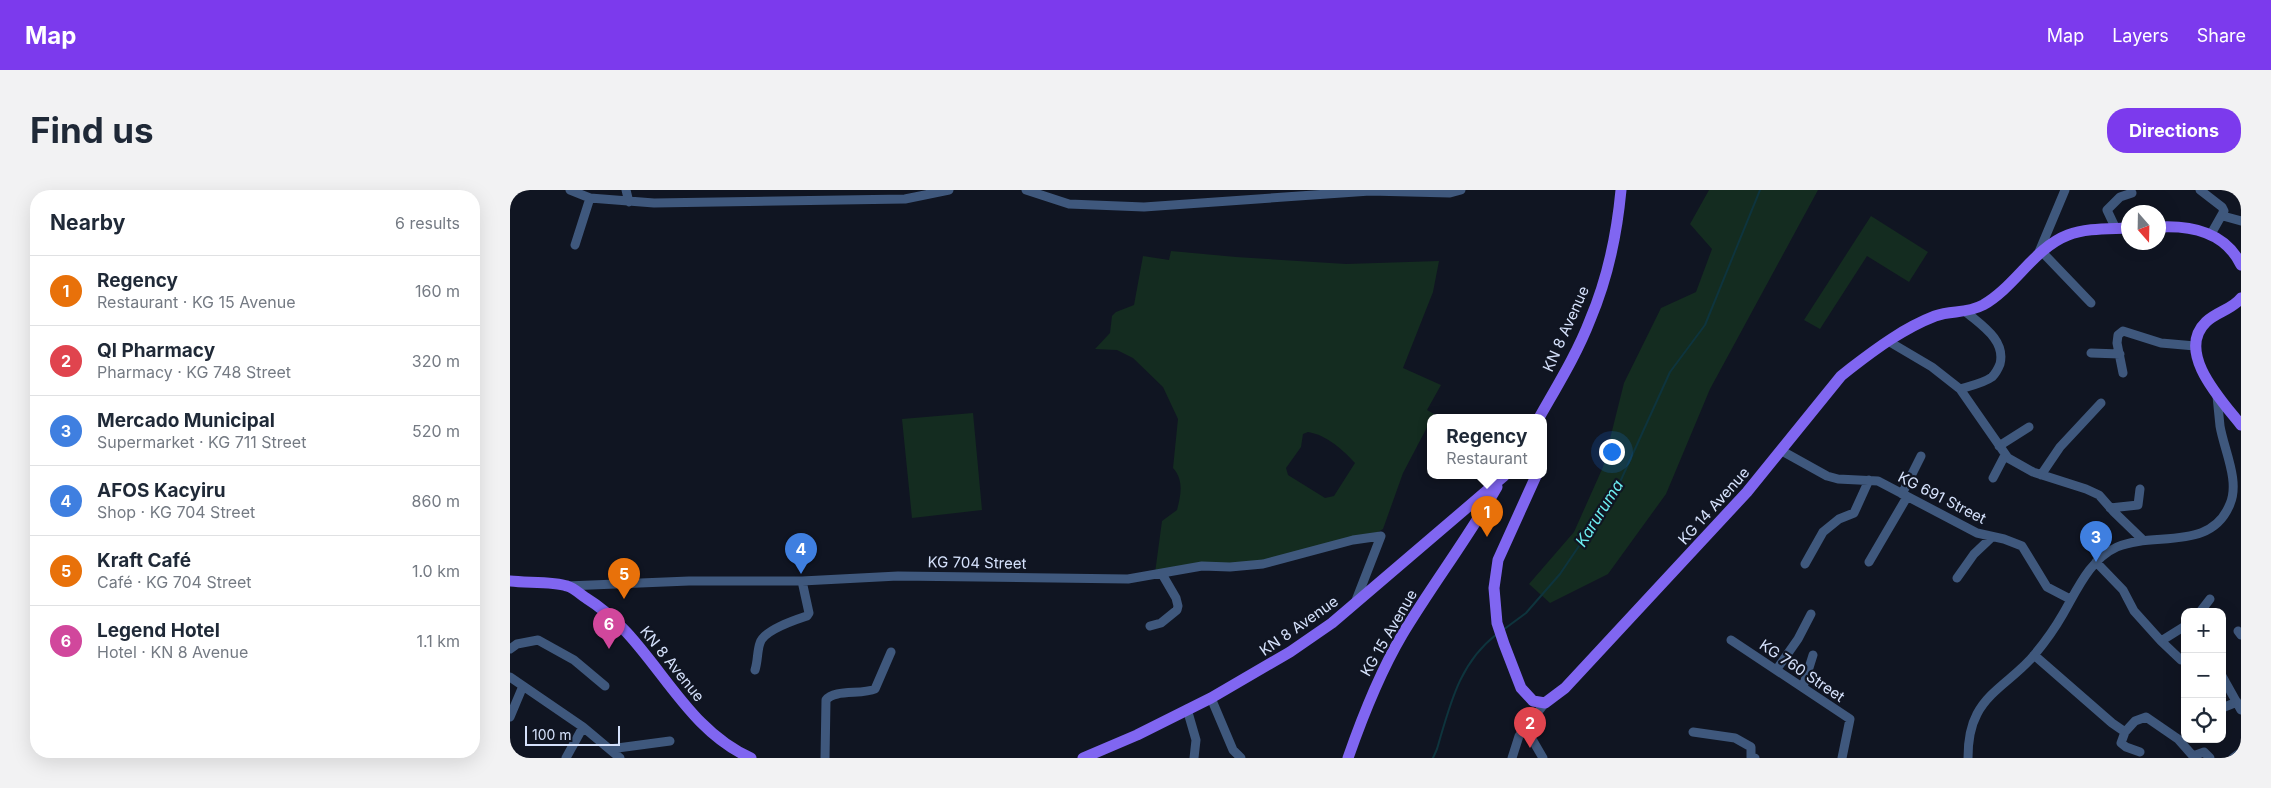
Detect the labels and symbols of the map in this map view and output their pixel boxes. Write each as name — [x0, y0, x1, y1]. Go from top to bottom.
north arrow — [2121, 205, 2166, 250]
street label: KN 8 Avenue — [1538, 283, 1593, 375]
your location — [1599, 439, 1625, 465]
street label: KG 14 Avenue — [1674, 463, 1753, 548]
street label: KG 691 Street — [1895, 467, 1989, 528]
water label: Karuruma — [1571, 476, 1627, 550]
pin: 1 — [1471, 496, 1503, 537]
pin: 3 — [2080, 521, 2112, 562]
pin: 4 — [785, 533, 817, 574]
street label: KG 704 Street — [927, 552, 1027, 573]
pin: 5 — [608, 558, 640, 599]
street label: KG 15 Avenue — [1356, 586, 1421, 680]
street label: KN 8 Avenue — [1256, 591, 1342, 660]
pin: 6 — [593, 608, 625, 649]
street label: KN 8 Avenue — [636, 622, 709, 705]
street label: KG 760 Street — [1756, 635, 1849, 706]
pin: 2 — [1514, 707, 1546, 748]
scale bar — [525, 723, 620, 746]

